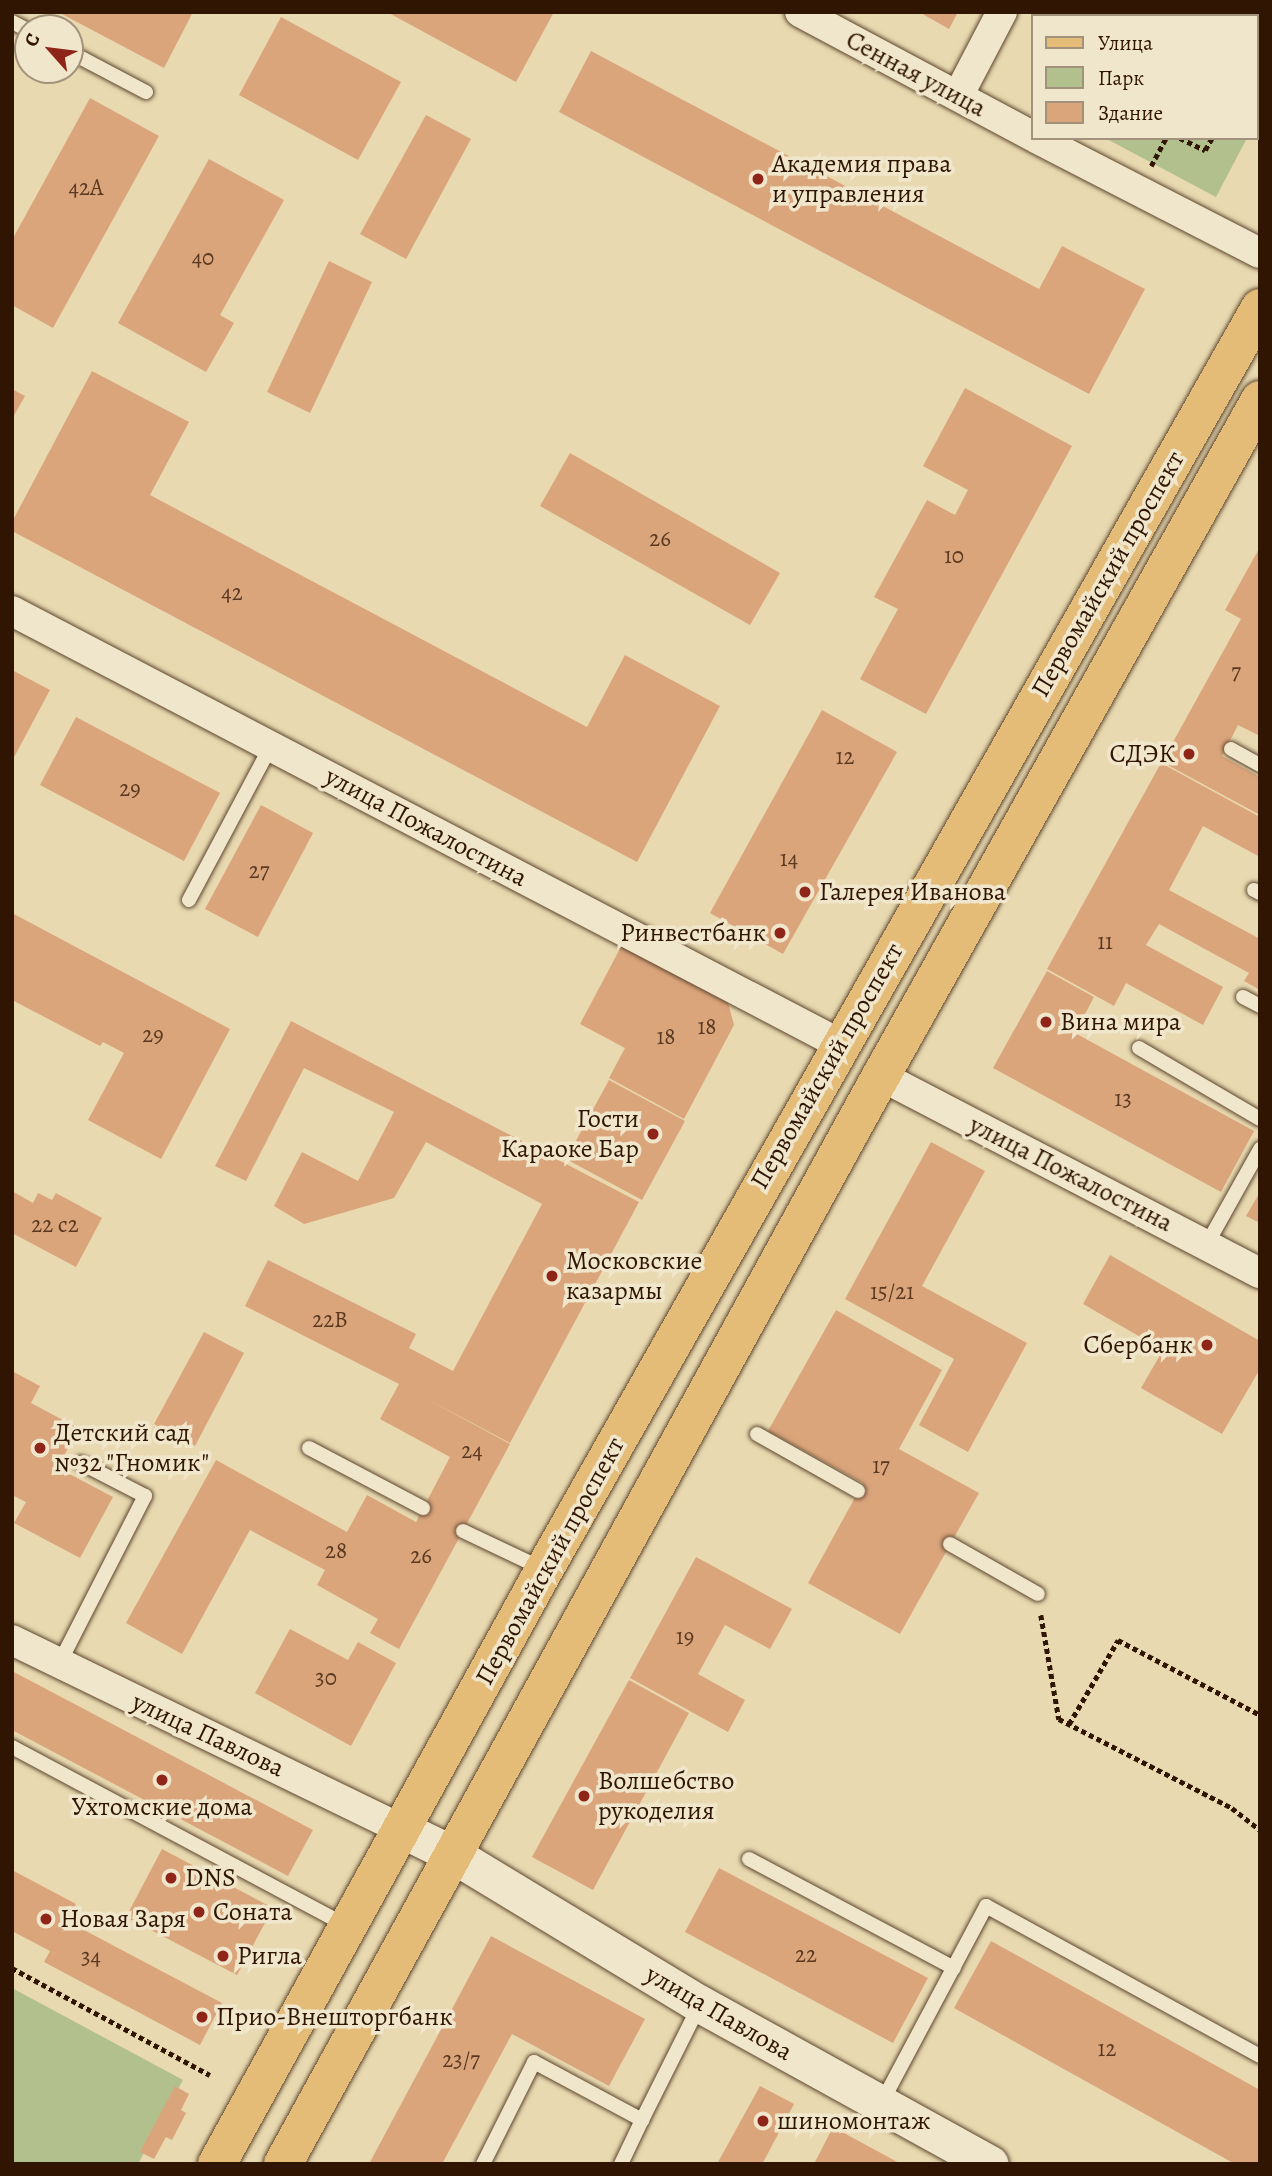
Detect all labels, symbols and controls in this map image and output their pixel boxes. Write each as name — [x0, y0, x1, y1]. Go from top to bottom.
north arrow — [14, 14, 84, 84]
legend — [1030, 14, 1258, 140]
street label: Сенная улица — [841, 24, 991, 124]
text: С — [18, 29, 46, 51]
text: Улица — [1098, 29, 1153, 57]
text: Парк — [1098, 64, 1144, 92]
text: Здание — [1098, 99, 1163, 127]
place label: Академия права и управления — [772, 148, 951, 210]
marker: Академия права и управления — [750, 171, 766, 187]
house number: 42А — [69, 174, 103, 202]
house number: 40 — [192, 244, 214, 272]
street label: Первомайский проспект — [1025, 446, 1191, 702]
house number: 26 — [649, 525, 671, 553]
house number: 10 — [944, 542, 964, 570]
house number: 42 — [221, 579, 243, 607]
house number: 7 — [1231, 658, 1241, 686]
place label: СДЭК — [1109, 738, 1175, 770]
house number: 12 — [836, 743, 854, 771]
marker: СДЭК — [1181, 746, 1197, 762]
street label: улица Пожалостина — [320, 761, 532, 893]
house number: 29 — [119, 775, 141, 803]
house number: 14 — [780, 845, 798, 873]
house number: 27 — [249, 857, 269, 885]
place label: Галерея Иванова — [819, 876, 1006, 908]
marker: Галерея Иванова — [797, 884, 813, 900]
place label: Ринвестбанк — [620, 917, 766, 949]
marker: Ринвестбанк — [772, 925, 788, 941]
house number: 11 — [1097, 928, 1113, 956]
street label: Первомайский проспект — [744, 938, 910, 1194]
place label: Вина мира — [1060, 1006, 1181, 1038]
house number: 18 — [697, 1013, 717, 1041]
marker: Вина мира — [1038, 1014, 1054, 1030]
house number: 29 — [142, 1021, 164, 1049]
house number: 18 — [656, 1023, 676, 1051]
house number: 13 — [1114, 1085, 1132, 1113]
place label: Гости Караоке Бар — [501, 1103, 639, 1164]
street label: улица Пожалостина — [964, 1109, 1178, 1239]
marker: Гости Караоке Бар — [645, 1126, 661, 1142]
house number: 22 с2 — [31, 1211, 79, 1239]
place label: Московские казармы — [566, 1245, 702, 1306]
marker: Московские казармы — [544, 1268, 560, 1284]
house number: 15/21 — [870, 1278, 914, 1306]
house number: 22В — [312, 1306, 348, 1334]
place label: Сбербанк — [1084, 1329, 1193, 1361]
marker: Сбербанк — [1199, 1337, 1215, 1353]
place label: Детский сад №32 "Гномик" — [54, 1417, 210, 1478]
street label: Первомайский проспект — [469, 1432, 631, 1690]
house number: 24 — [461, 1437, 483, 1465]
marker: Детский сад №32 "Гномик" — [32, 1440, 48, 1456]
house number: 17 — [872, 1452, 890, 1480]
house number: 28 — [325, 1537, 347, 1565]
house number: 26 — [410, 1542, 432, 1570]
house number: 19 — [676, 1623, 694, 1651]
house number: 30 — [315, 1664, 337, 1692]
street label: улица Павлова — [127, 1686, 289, 1784]
place label: Волшебство рукоделия — [598, 1765, 734, 1826]
marker: Ухтомские дома — [154, 1772, 170, 1788]
marker: Волшебство рукоделия — [576, 1788, 592, 1804]
place label: Ухтомские дома — [71, 1791, 253, 1823]
place label: DNS — [185, 1862, 236, 1894]
marker: DNS — [163, 1870, 179, 1886]
place label: Соната — [213, 1896, 293, 1928]
place label: Новая Заря — [60, 1903, 186, 1935]
marker: Соната — [191, 1904, 207, 1920]
marker: Новая Заря — [38, 1911, 54, 1927]
place label: Ригла — [237, 1940, 302, 1972]
house number: 22 — [795, 1941, 817, 1969]
house number: 34 — [81, 1943, 101, 1971]
marker: Ригла — [215, 1948, 231, 1964]
street label: улица Павлова — [640, 1958, 798, 2068]
place label: Прио-Внешторгбанк — [216, 2001, 453, 2033]
marker: Прио-Внешторгбанк — [194, 2009, 210, 2025]
house number: 12 — [1098, 2035, 1116, 2063]
house number: 23/7 — [442, 2046, 480, 2074]
place label: шиномонтаж — [777, 2105, 931, 2137]
marker: шиномонтаж — [755, 2113, 771, 2129]

